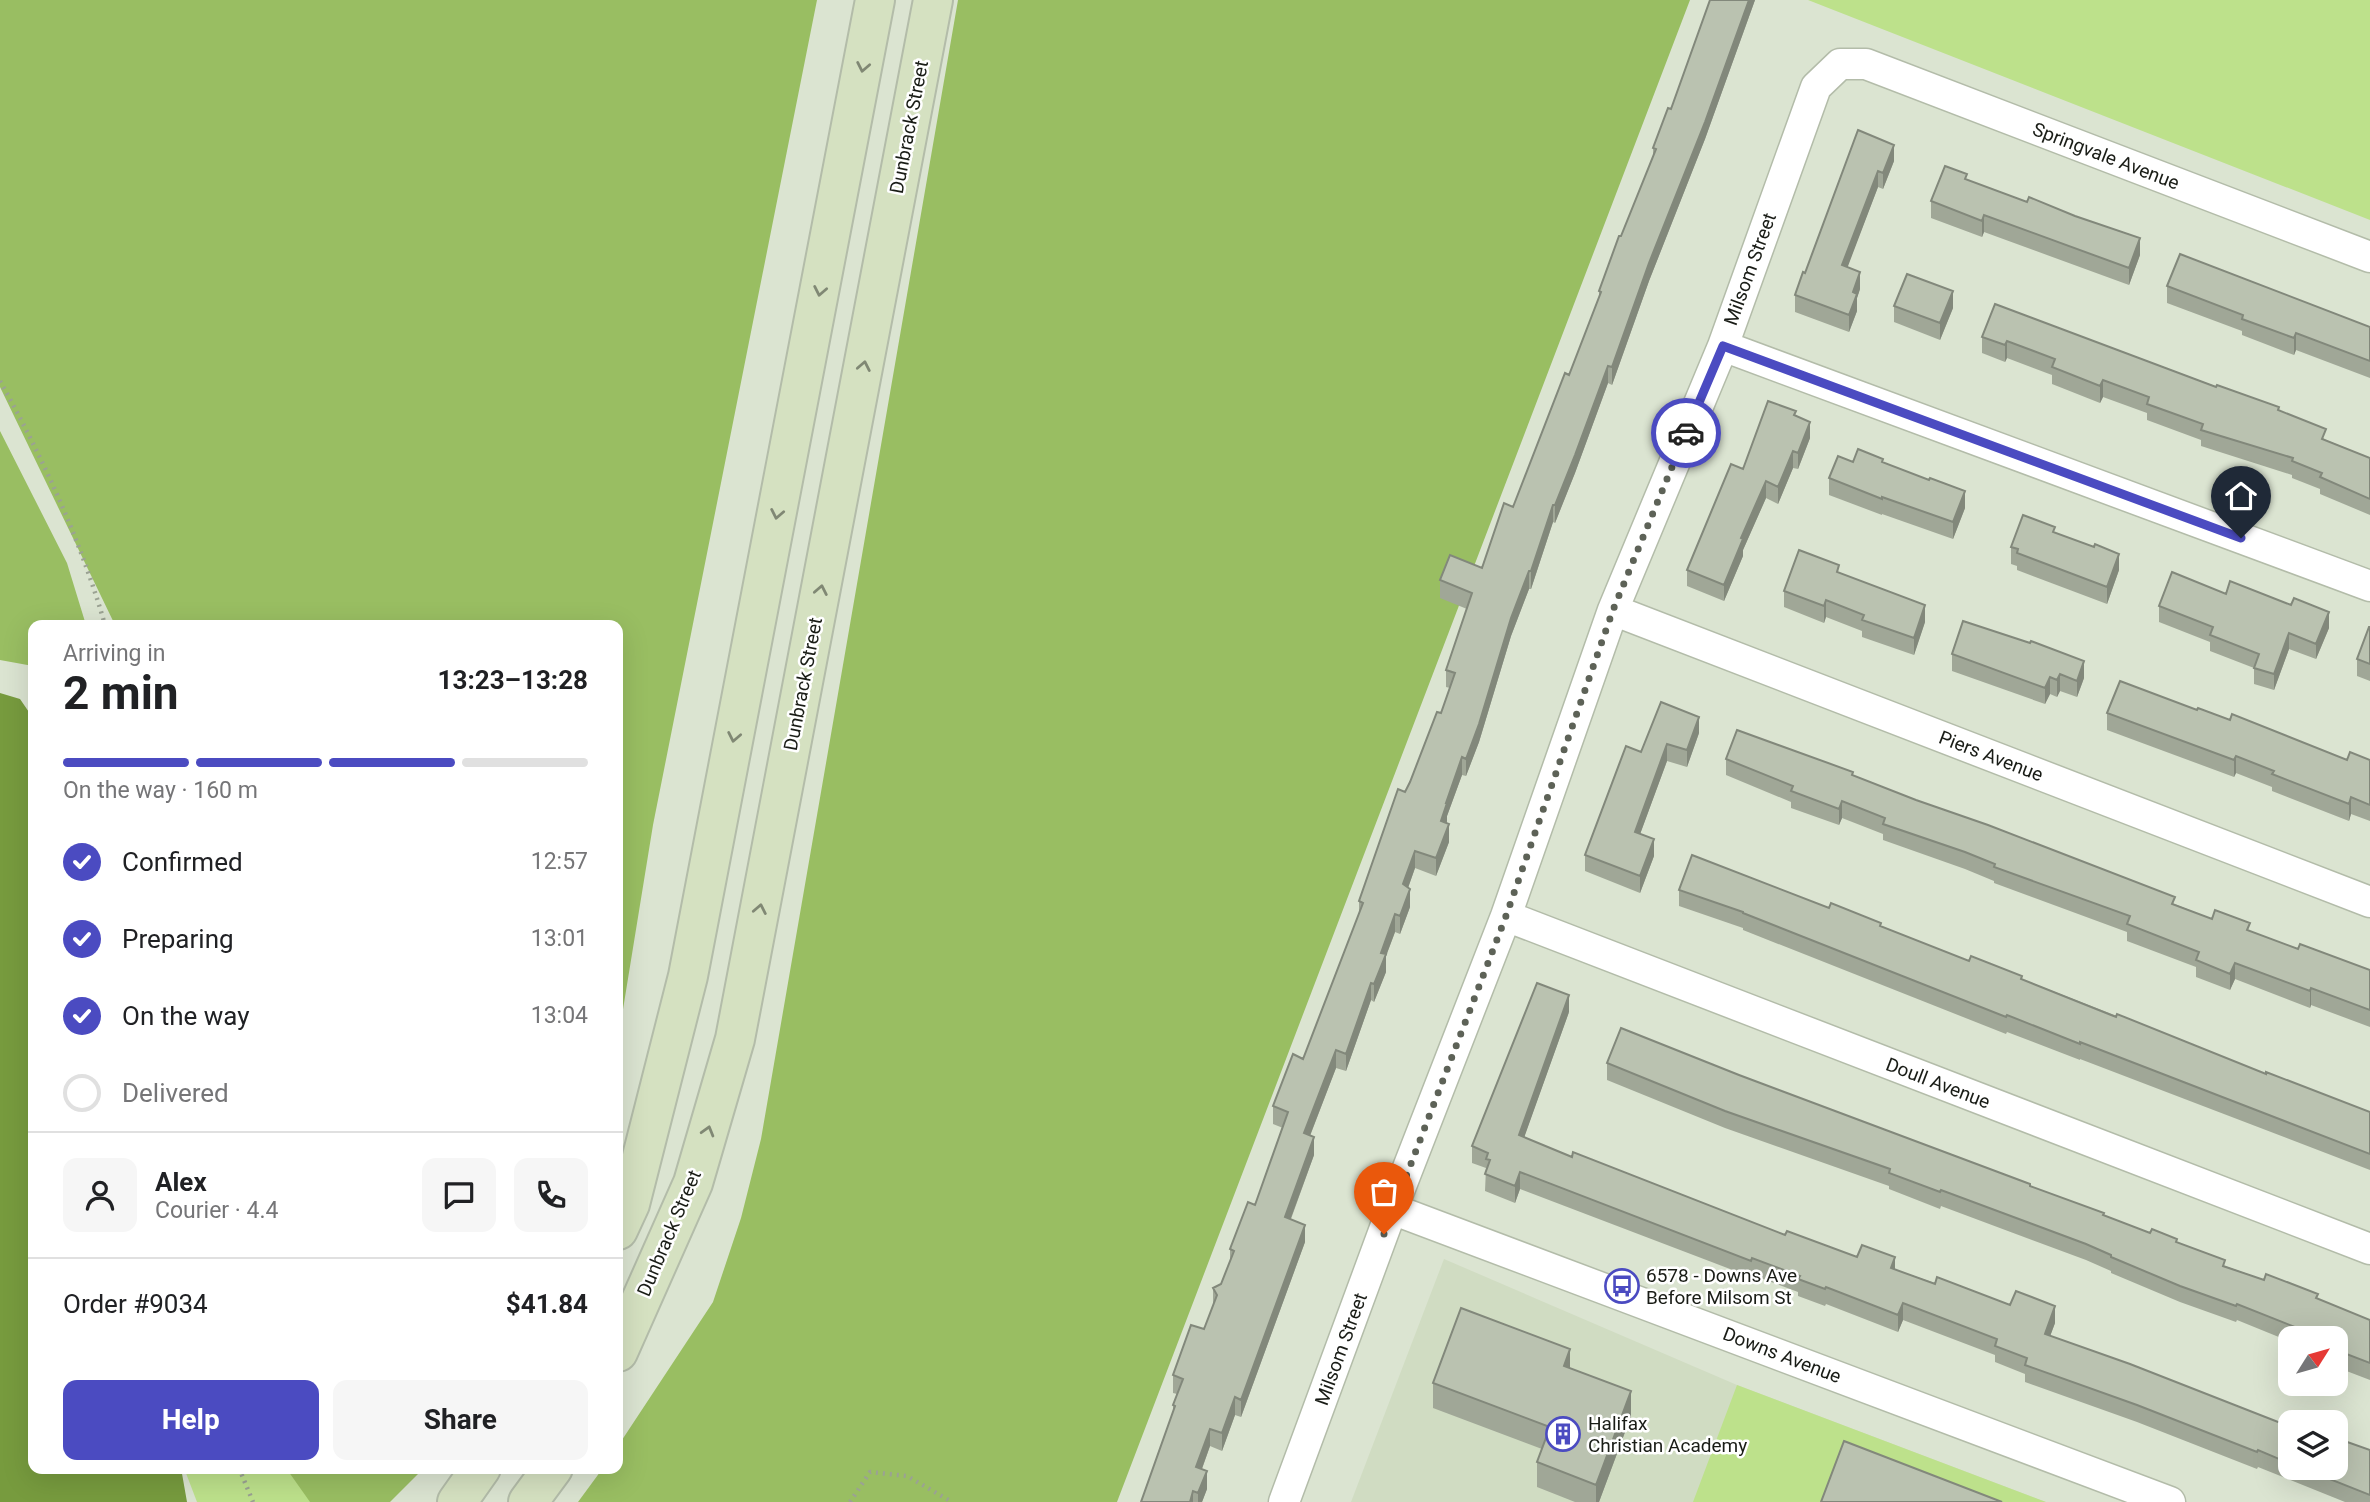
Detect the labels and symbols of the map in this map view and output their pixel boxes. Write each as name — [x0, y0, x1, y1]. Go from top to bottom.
street label: Dunbrack Street — [885, 59, 933, 195]
one-way arrow — [856, 61, 871, 73]
street label: Springvale Avenue — [2029, 117, 2183, 195]
street label: Milsom Street — [1719, 210, 1781, 328]
one-way arrow — [813, 285, 828, 297]
one-way arrow — [856, 360, 871, 372]
courier — [1651, 398, 1721, 468]
pin — [2211, 466, 2271, 538]
one-way arrow — [771, 508, 786, 520]
one-way arrow — [813, 584, 828, 596]
street label: Dunbrack Street — [779, 616, 827, 752]
street label: Piers Avenue — [1936, 726, 2046, 786]
one-way arrow — [727, 731, 742, 743]
one-way arrow — [752, 903, 767, 915]
street label: Doull Avenue — [1883, 1053, 1993, 1113]
one-way arrow — [700, 1125, 715, 1137]
pin — [1354, 1162, 1414, 1234]
street label: Dunbrack Street — [632, 1166, 706, 1300]
place label: 6578 - Downs Ave Before Milsom St — [1646, 1264, 1797, 1309]
bus stop icon: 6578 - Downs Ave Before Milsom St — [1603, 1267, 1641, 1305]
street label: Milsom Street — [1310, 1290, 1372, 1408]
street label: Downs Avenue — [1720, 1322, 1844, 1388]
north arrow — [2278, 1326, 2348, 1396]
place label: Halifax Christian Academy — [1588, 1412, 1747, 1457]
building icon: Halifax Christian Academy — [1544, 1415, 1582, 1453]

